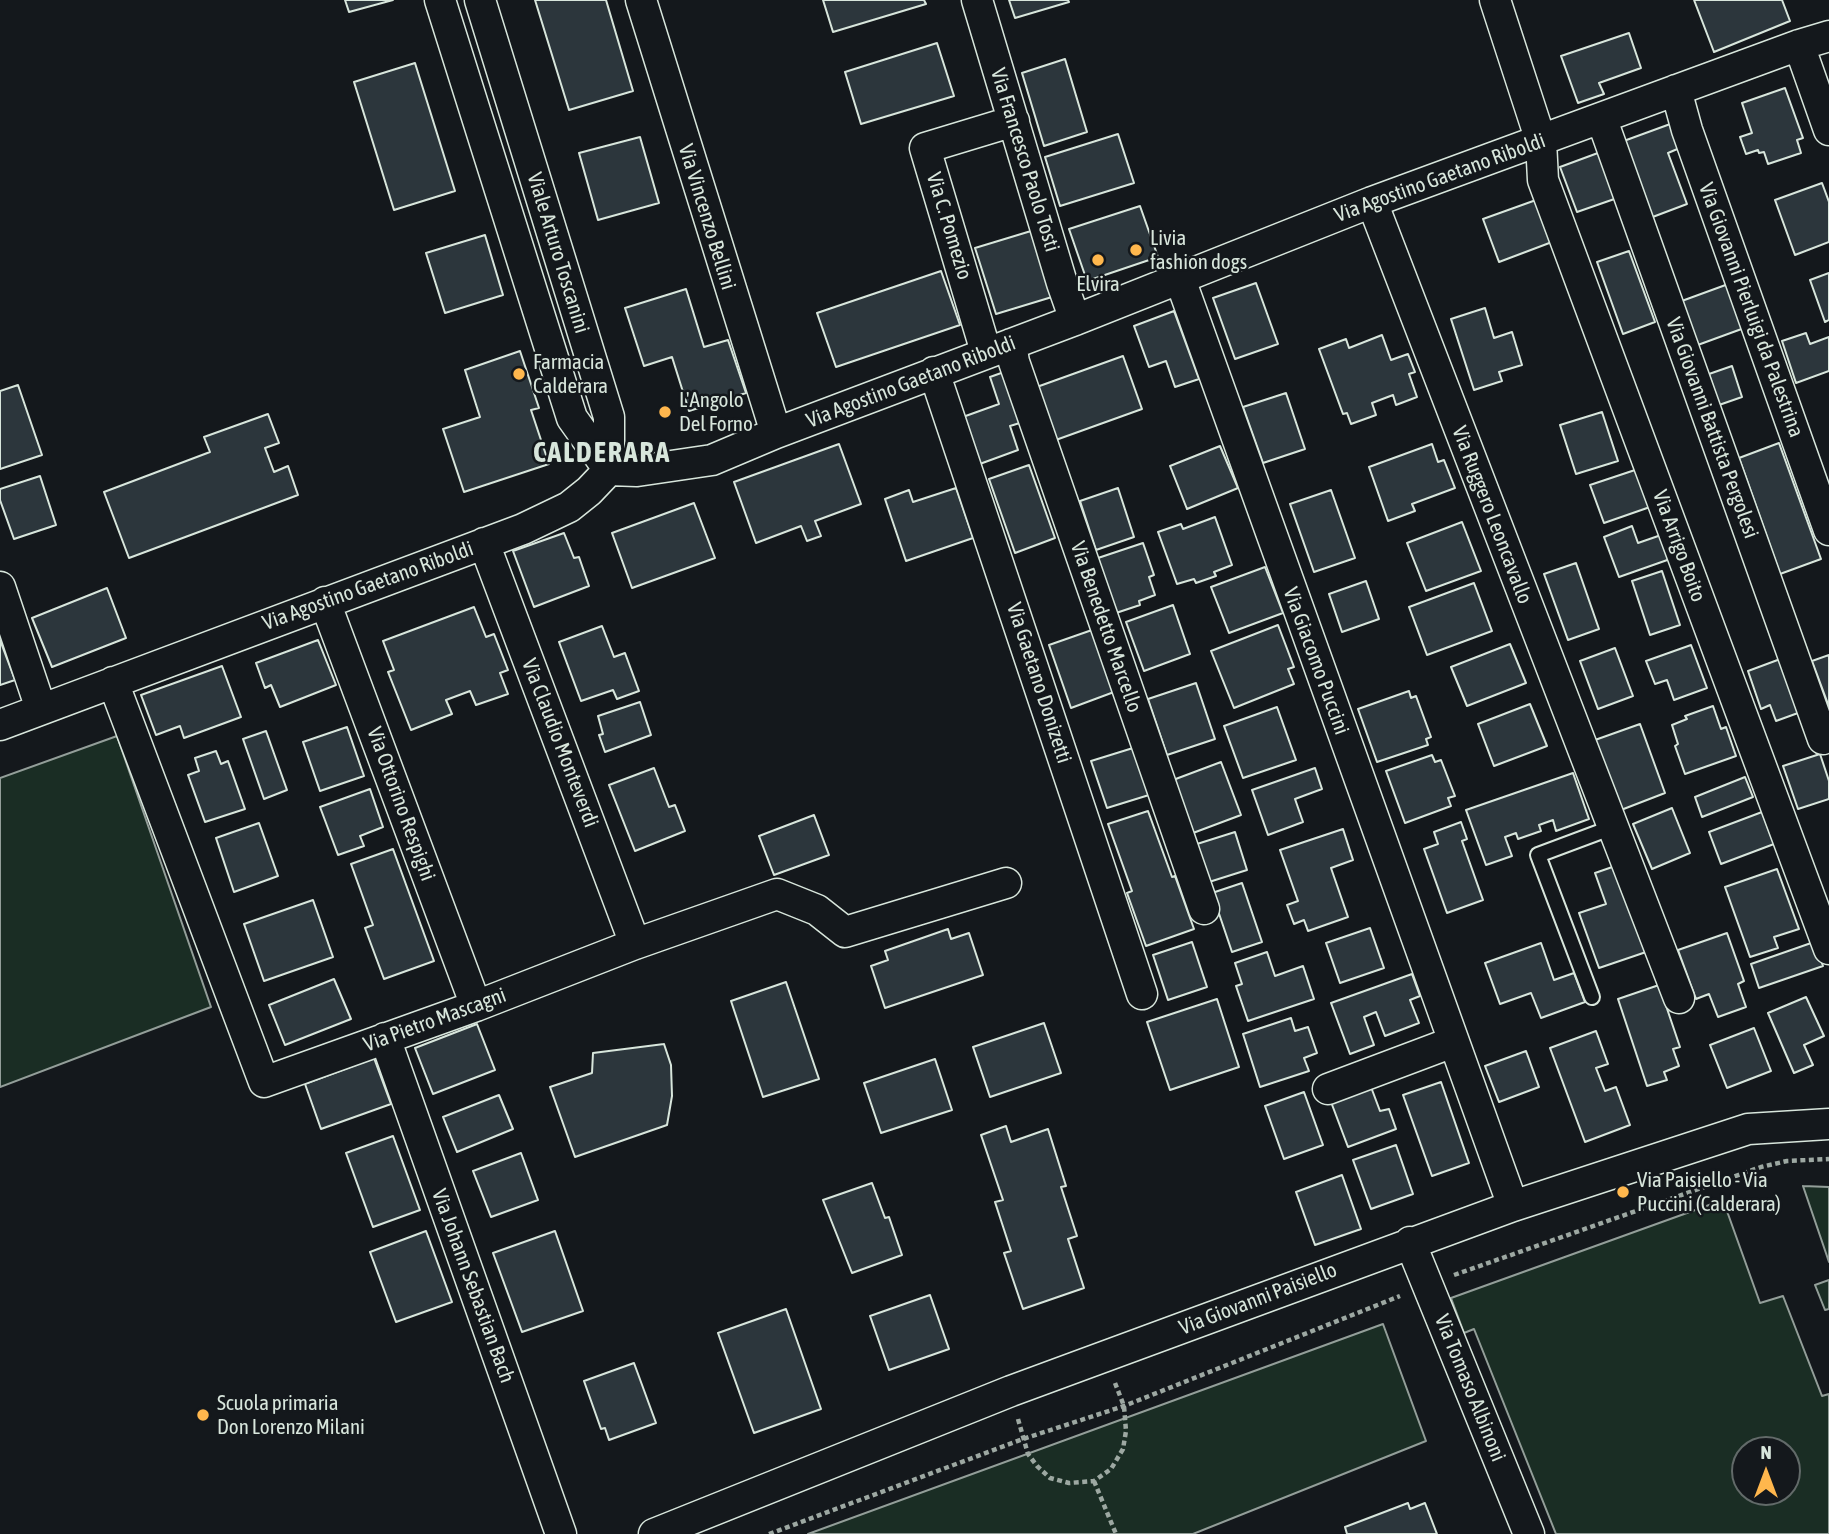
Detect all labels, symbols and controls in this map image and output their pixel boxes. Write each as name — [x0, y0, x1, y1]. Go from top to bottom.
street label: Via Francesco Paolo Tosti — [985, 65, 1065, 255]
street label: Via Agostino Gaetano Riboldi — [1331, 128, 1549, 228]
street label: Via Vincenzo Bellini — [673, 141, 741, 293]
street label: Via C. Pomezio — [921, 169, 977, 283]
street label: Viale Arturo Toscanini — [522, 170, 594, 336]
street label: Via Giovanni Pierluigi da Palestrina — [1693, 179, 1809, 441]
place label: Livia fashion dogs — [1150, 225, 1247, 275]
marker: Livia fashion dogs — [1128, 242, 1144, 258]
marker: Elvira — [1090, 252, 1106, 268]
place label: Elvira — [1076, 271, 1120, 297]
street label: Via Giovanni Battista Pergolesi — [1660, 314, 1764, 542]
street label: Via Agostino Gaetano Riboldi — [803, 330, 1019, 434]
place label: Farmacia Calderara — [533, 349, 608, 399]
marker: Farmacia Calderara — [511, 366, 527, 382]
place label: L'Angolo Del Forno — [679, 387, 753, 437]
marker: L'Angolo Del Forno — [657, 404, 673, 420]
street label: Via Ruggero Leoncavallo — [1447, 423, 1537, 607]
district label: CALDERARA — [534, 436, 670, 470]
street label: Via Arrigo Boito — [1647, 487, 1711, 605]
street label: Via Agostino Gaetano Riboldi — [259, 536, 477, 636]
street label: Via Benedetto Marcello — [1065, 538, 1147, 716]
street label: Via Giacomo Puccini — [1278, 584, 1354, 738]
street label: Via Gaetano Donizetti — [1001, 600, 1077, 766]
street label: Via Claudio Monteverdi — [516, 655, 604, 831]
street label: Via Ottorino Respighi — [361, 724, 441, 884]
street label: Via Pietro Mascagni — [360, 983, 510, 1057]
place label: Via Paisiello - Via Puccini (Calderara) — [1637, 1167, 1781, 1217]
marker: Via Paisiello - Via Puccini (Calderara) — [1615, 1184, 1631, 1200]
street label: Via Johann Sebastian Bach — [426, 1186, 520, 1386]
street label: Via Giovanni Paisiello — [1176, 1257, 1340, 1341]
street label: Via Tomaso Albinoni — [1429, 1311, 1511, 1465]
place label: Scuola primaria Don Lorenzo Milani — [217, 1390, 365, 1440]
marker: Scuola primaria Don Lorenzo Milani — [195, 1407, 211, 1423]
north arrow — [1731, 1436, 1801, 1506]
text: N — [1760, 1441, 1772, 1463]

